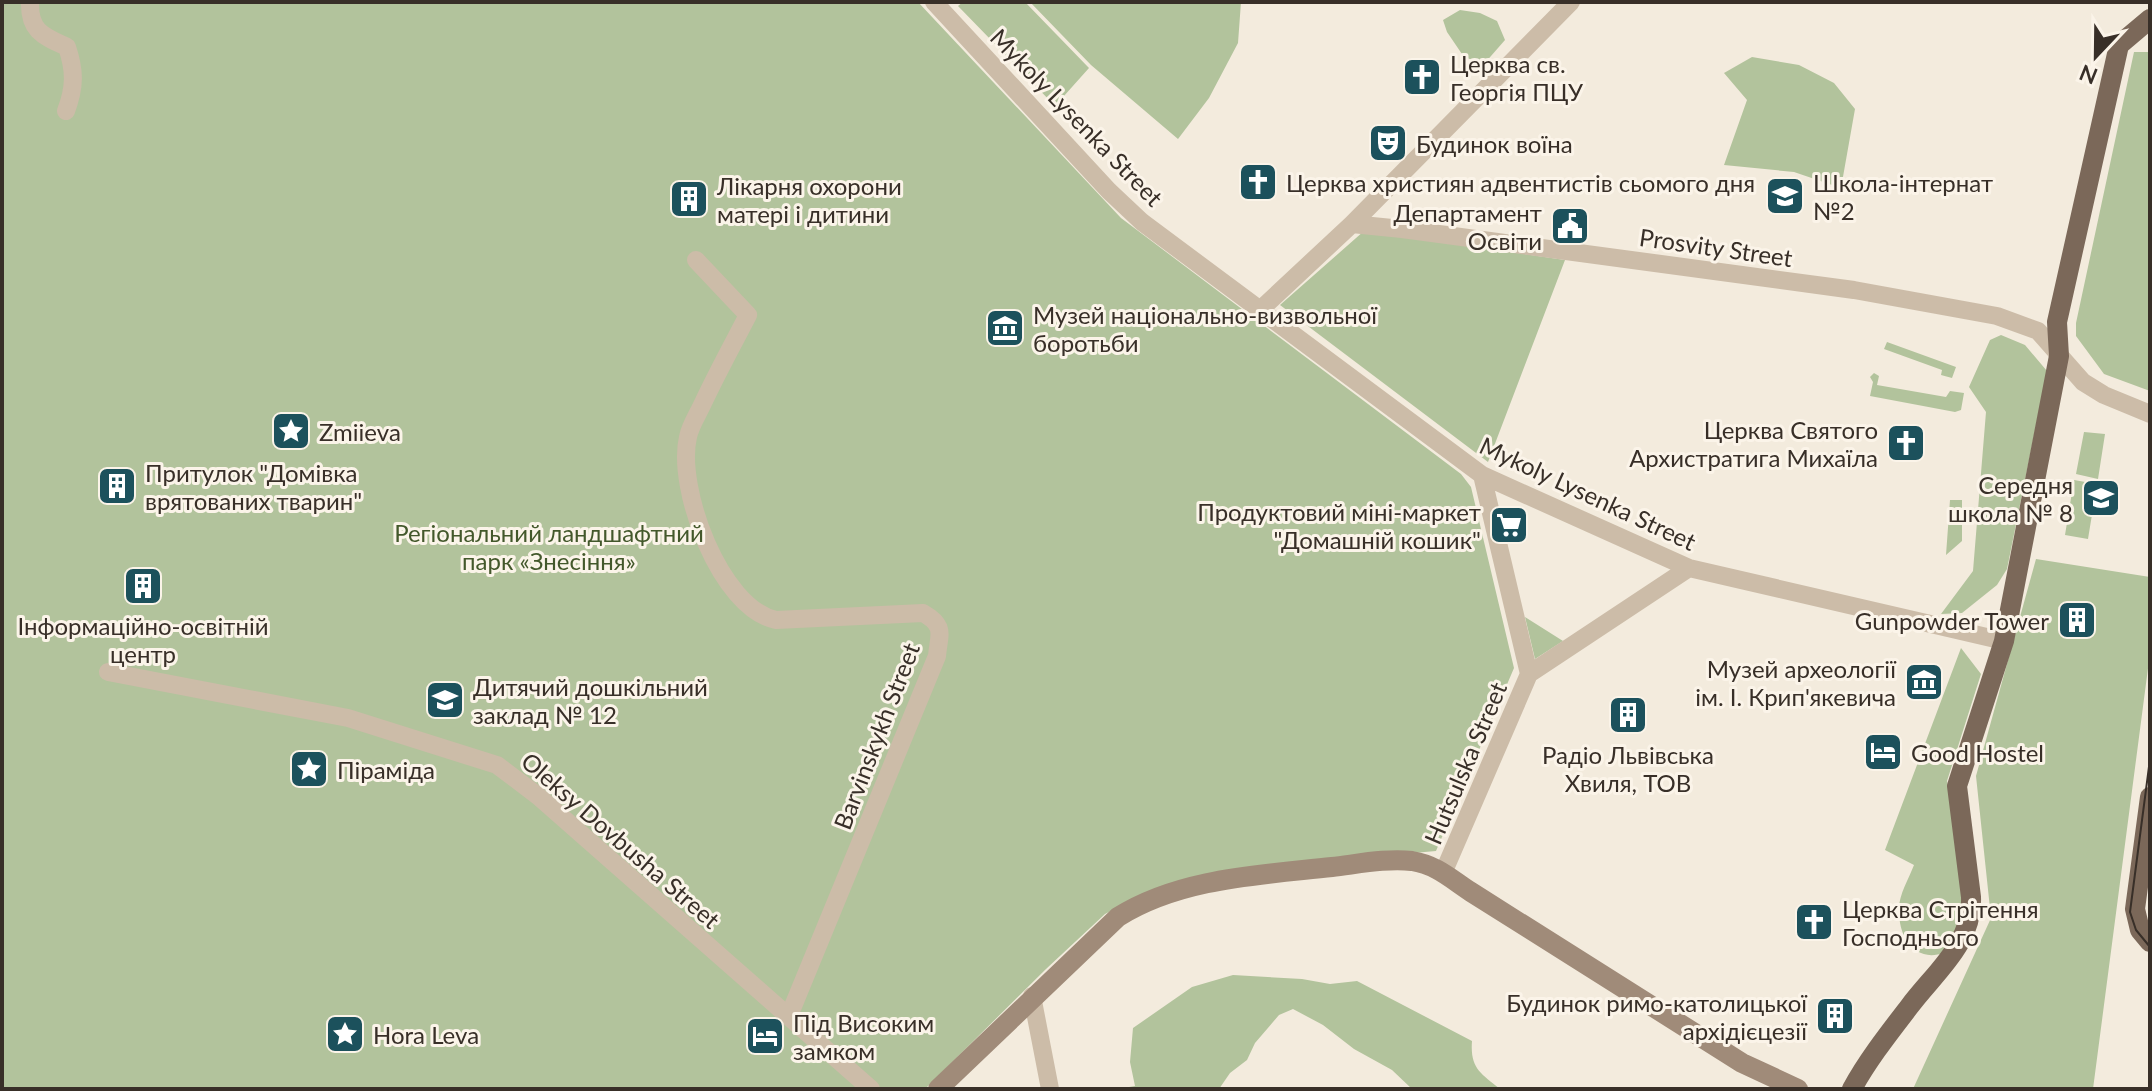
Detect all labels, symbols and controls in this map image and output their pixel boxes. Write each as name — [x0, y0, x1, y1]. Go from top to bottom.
north arrow — [2056, 16, 2136, 96]
street label: Mykoly Lysenka Street — [985, 22, 1169, 212]
place label: Церква св. Георгія ПЦУ — [1450, 49, 1584, 106]
church icon: Церква св. Георгія ПЦУ — [1401, 56, 1443, 98]
text: N — [2075, 59, 2101, 91]
theatre icon: Будинок воїна — [1367, 122, 1409, 164]
place label: Будинок воїна — [1416, 129, 1573, 158]
church icon: Церква християн адвентистів сьомого дня — [1237, 161, 1279, 203]
place label: Церква християн адвентистів сьомого дня — [1286, 168, 1755, 197]
place label: Школа-інтернат №2 — [1813, 168, 1993, 225]
place label: Лікарня охорони матері і дитини — [716, 171, 902, 228]
school or university icon: Школа-інтернат №2 — [1764, 175, 1806, 217]
building icon: Лікарня охорони матері і дитини — [668, 178, 710, 220]
place label: Департамент Освіти — [1393, 198, 1542, 255]
public building icon: Департамент Освіти — [1549, 205, 1591, 247]
street label: Prosvity Street — [1638, 222, 1795, 272]
place label: Музей національно-визвольної боротьби — [1033, 300, 1378, 357]
museum icon: Музей національно-визвольної боротьби — [984, 307, 1026, 349]
place icon: Zmiieva — [270, 410, 312, 452]
place label: Церква Святого Архистратига Михаїла — [1629, 415, 1878, 472]
place label: Zmiieva — [319, 417, 401, 446]
church icon: Церква Святого Архистратига Михаїла — [1885, 422, 1927, 464]
street label: Mykoly Lysenka Street — [1475, 430, 1701, 556]
place label: Притулок "Домівка врятованих тварин" — [145, 458, 362, 515]
building icon: Притулок "Домівка врятованих тварин" — [96, 465, 138, 507]
place label: Середня школа № 8 — [1948, 470, 2073, 527]
school or university icon: Середня школа № 8 — [2080, 477, 2122, 519]
place label: Продуктовий міні-маркет "Домашній кошик" — [1197, 497, 1481, 554]
supermarket icon: Продуктовий міні-маркет "Домашній кошик" — [1488, 504, 1530, 546]
park label: Регіональний ландшафтний парк «Знесіння» — [394, 518, 704, 575]
building icon: Інформаційно-освітній центр — [122, 565, 164, 607]
building icon: Gunpowder Tower — [2056, 599, 2098, 641]
place label: Gunpowder Tower — [1855, 606, 2049, 635]
place label: Інформаційно-освітній центр — [18, 611, 268, 668]
street label: Barvinskykh Street — [827, 638, 925, 833]
place label: Музей археології ім. І. Крип'якевича — [1695, 654, 1897, 711]
museum icon: Музей археології ім. І. Крип'якевича — [1903, 661, 1945, 703]
place label: Дитячий дошкільний заклад № 12 — [473, 672, 708, 729]
street label: Hutsulska Street — [1418, 677, 1512, 848]
school or university icon: Дитячий дошкільний заклад № 12 — [424, 679, 466, 721]
building icon: Радіо Львівська Хвиля, ТОВ — [1607, 694, 1649, 736]
hotel icon: Good Hostel — [1862, 731, 1904, 773]
place label: Good Hostel — [1911, 738, 2044, 767]
place label: Радіо Львівська Хвиля, ТОВ — [1542, 740, 1714, 797]
street label: Oleksy Dovbusha Street — [516, 746, 726, 934]
place icon: Піраміда — [288, 748, 330, 790]
place label: Піраміда — [337, 755, 435, 784]
place label: Церква Стрітення Господнього — [1842, 894, 2039, 951]
church icon: Церква Стрітення Господнього — [1793, 901, 1835, 943]
place label: Будинок римо-католицької архідієцезії — [1506, 988, 1808, 1045]
building icon: Будинок римо-католицької архідієцезії — [1814, 995, 1856, 1037]
place label: Під Високим замком — [793, 1008, 934, 1065]
place icon: Hora Leva — [324, 1013, 366, 1055]
hotel icon: Під Високим замком — [744, 1015, 786, 1057]
place label: Hora Leva — [373, 1020, 479, 1049]

